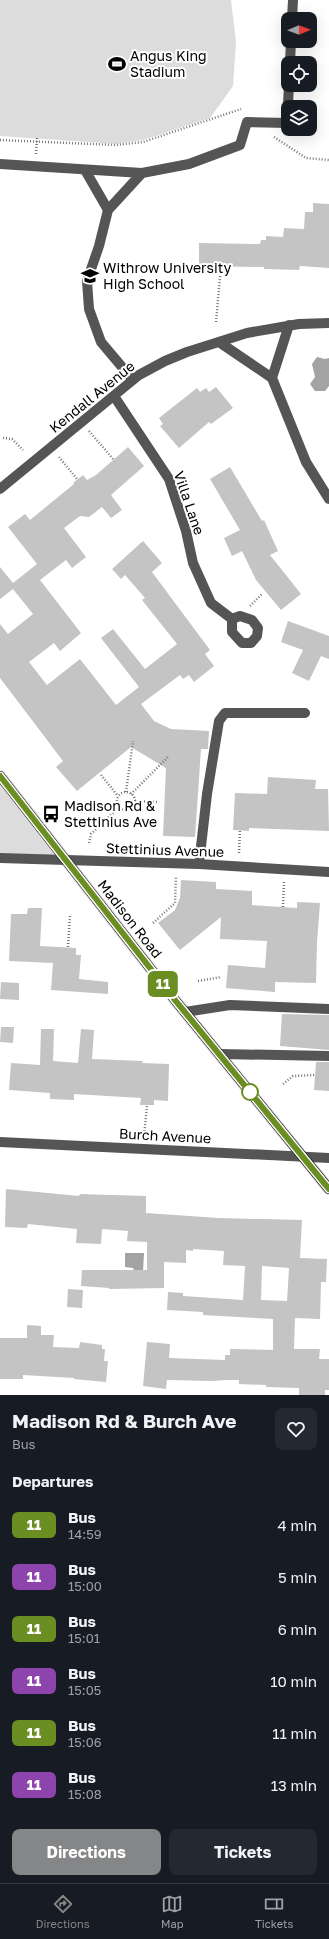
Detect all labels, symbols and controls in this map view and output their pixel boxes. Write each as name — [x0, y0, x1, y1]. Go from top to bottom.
north arrow — [281, 12, 317, 48]
map controls — [281, 12, 317, 136]
place label: Angus King Stadium — [130, 47, 207, 80]
sports icon: Angus King Stadium — [107, 54, 127, 74]
button: locate — [281, 56, 317, 92]
button: layers — [281, 100, 317, 136]
place label: Withrow University High School — [103, 259, 232, 292]
school or university icon: Withrow University High School — [80, 266, 100, 286]
street label: Kendall Avenue — [46, 357, 138, 436]
street label: Villa Lane — [171, 469, 208, 537]
place label: Madison Rd & Stettinius Ave — [64, 797, 157, 830]
bus stop icon: Madison Rd & Stettinius Ave — [41, 804, 61, 824]
street label: Stettinius Avenue — [106, 839, 224, 860]
street label: Madison Road — [95, 876, 166, 961]
line badge: 11 — [145, 971, 181, 997]
text: 11 — [156, 975, 170, 992]
unlabelled marker — [241, 1083, 259, 1101]
street label: Burch Avenue — [118, 1125, 212, 1146]
button: heart — [275, 1408, 317, 1450]
text: Madison Rd & Burch Ave — [12, 1409, 236, 1432]
text: Bus — [12, 1436, 35, 1452]
text: Departures — [12, 1472, 93, 1490]
text: Bus — [68, 1508, 96, 1526]
text: 11 — [27, 1516, 41, 1533]
text: 4 min — [278, 1516, 317, 1534]
text: 14:59 — [68, 1526, 102, 1542]
text: Bus — [68, 1560, 96, 1578]
text: 11 — [27, 1568, 41, 1585]
text: 5 min — [278, 1568, 317, 1586]
text: 15:00 — [68, 1578, 102, 1594]
text: Bus — [68, 1612, 96, 1630]
text: 11 — [27, 1620, 41, 1637]
text: 6 min — [278, 1620, 317, 1638]
text: 15:01 — [68, 1630, 100, 1646]
text: Bus — [68, 1664, 96, 1682]
text: 11 — [27, 1672, 41, 1689]
text: 10 min — [270, 1672, 317, 1690]
text: 15:05 — [68, 1682, 101, 1698]
text: Bus — [68, 1716, 96, 1734]
text: 11 — [27, 1724, 41, 1741]
text: 11 min — [272, 1724, 317, 1742]
text: 15:06 — [68, 1734, 102, 1750]
text: Bus — [68, 1768, 96, 1786]
text: 11 — [27, 1776, 41, 1793]
text: 13 min — [271, 1776, 317, 1794]
text: 15:08 — [68, 1786, 102, 1802]
button: Directions — [12, 1829, 161, 1875]
button: Tickets — [169, 1829, 317, 1875]
tab: Directions — [36, 1893, 89, 1930]
tab: Map — [161, 1893, 183, 1930]
tab: Tickets — [255, 1893, 293, 1930]

